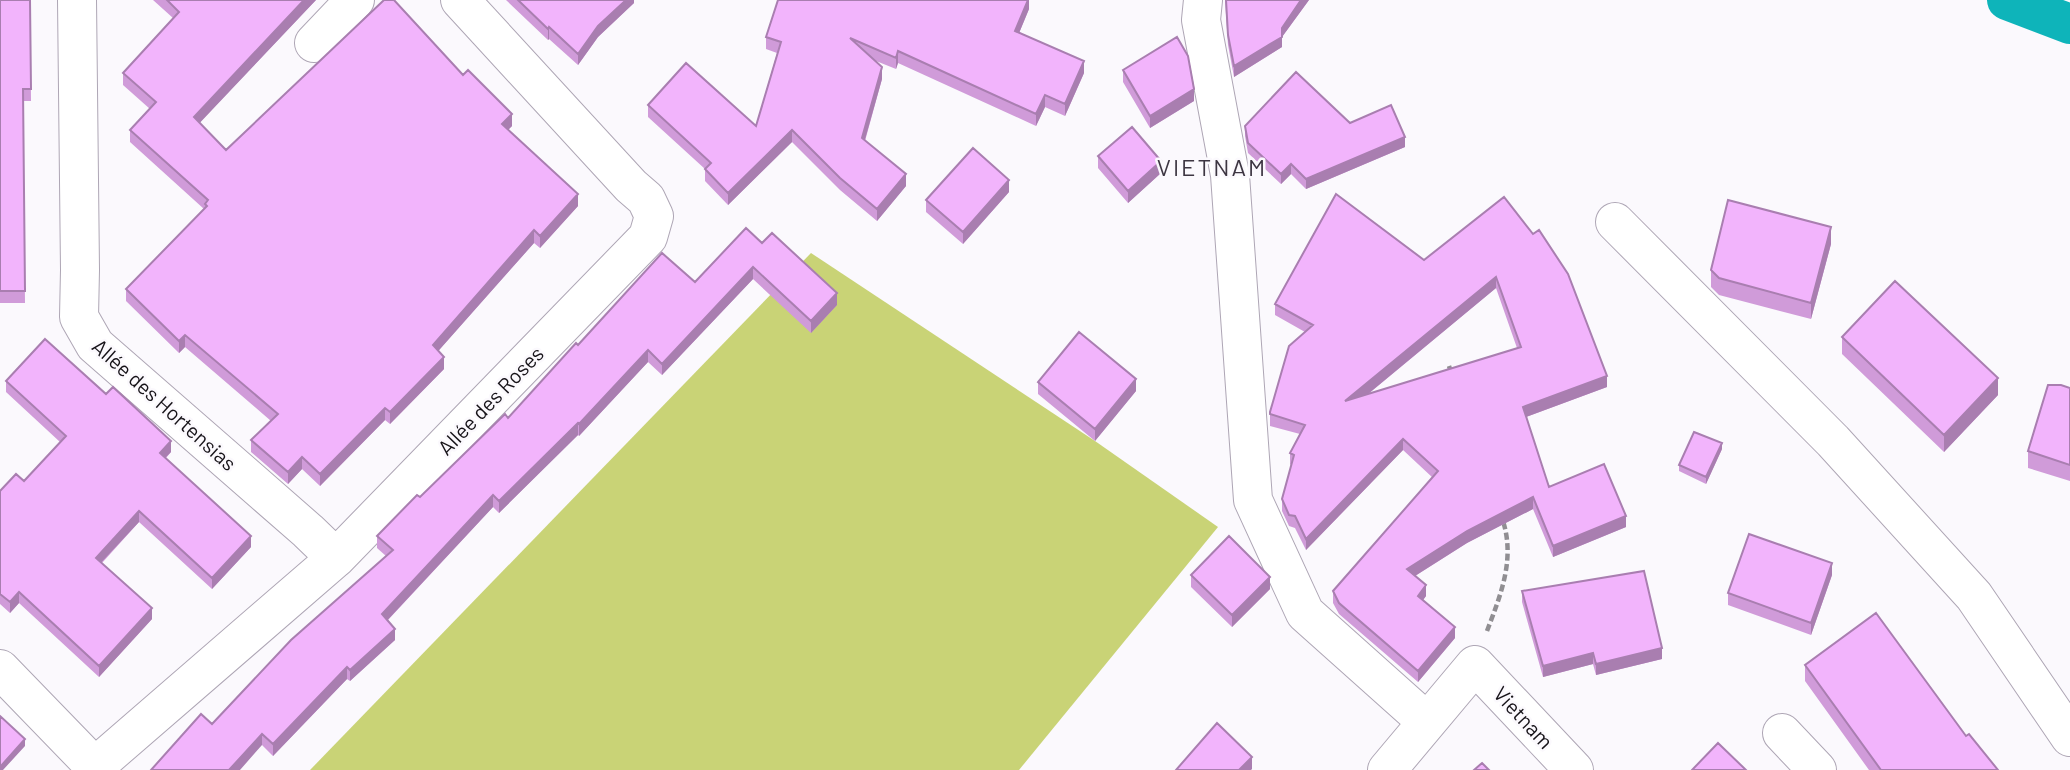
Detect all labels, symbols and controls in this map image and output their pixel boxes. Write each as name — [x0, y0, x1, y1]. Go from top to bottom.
district label: VIETNAM — [1157, 152, 1267, 181]
street label: Allée des Hortensias — [88, 333, 242, 475]
street label: Allée des Roses — [432, 341, 548, 459]
street label: Vietnam — [1489, 681, 1559, 753]

